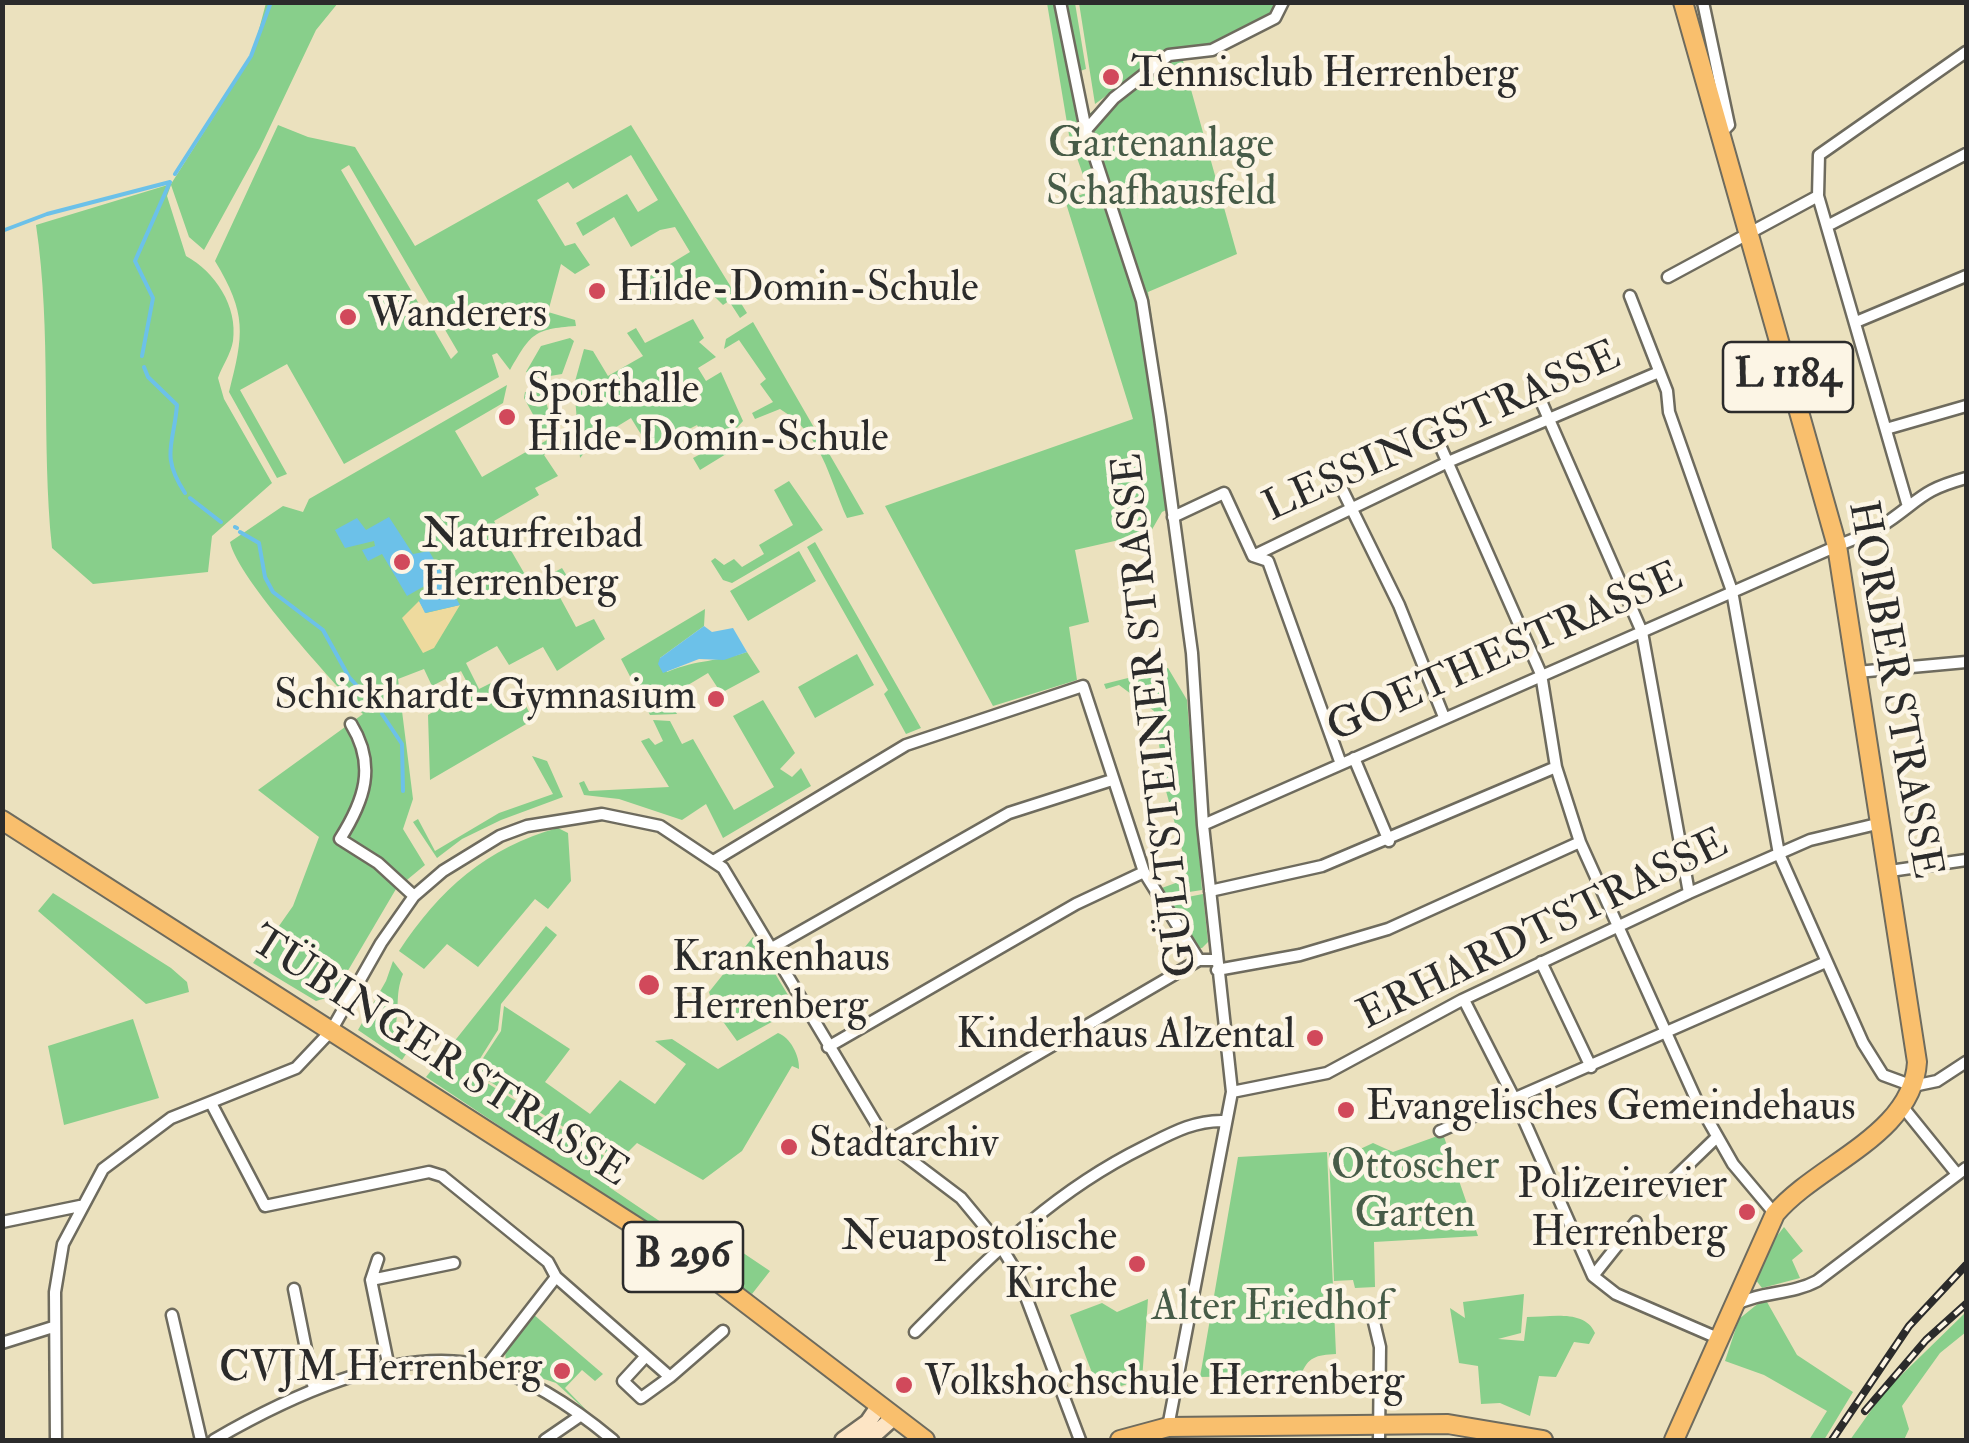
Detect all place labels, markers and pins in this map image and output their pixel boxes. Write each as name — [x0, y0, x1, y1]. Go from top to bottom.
place label: Tennisclub Herrenberg — [1131, 52, 1518, 102]
marker: Tennisclub Herrenberg — [1100, 66, 1122, 88]
place label: Hilde-Domin-Schule — [617, 266, 979, 316]
marker: Hilde-Domin-Schule — [586, 280, 608, 302]
place label: Wanderers — [368, 292, 547, 342]
marker: Wanderers — [337, 306, 359, 328]
place label: Sporthalle Hilde-Domin-Schule — [527, 368, 889, 466]
marker: Sporthalle Hilde-Domin-Schule — [496, 406, 518, 428]
place label: Naturfreibad Herrenberg — [422, 513, 643, 612]
marker: Naturfreibad Herrenberg — [391, 551, 413, 573]
place label: Schickhardt-Gymnasium — [274, 674, 696, 724]
marker: Schickhardt-Gymnasium — [705, 688, 727, 710]
place label: Krankenhaus Herrenberg — [672, 936, 890, 1034]
marker: Krankenhaus Herrenberg — [636, 972, 662, 998]
place label: Kinderhaus Alzental — [957, 1013, 1295, 1063]
marker: Kinderhaus Alzental — [1304, 1027, 1326, 1049]
place label: Evangelisches Gemeindehaus — [1366, 1085, 1856, 1135]
marker: Evangelisches Gemeindehaus — [1335, 1099, 1357, 1121]
place label: Stadtarchiv — [809, 1122, 998, 1172]
marker: Stadtarchiv — [778, 1136, 800, 1158]
place label: Polizeirevier Herrenberg — [1517, 1163, 1727, 1262]
marker: Polizeirevier Herrenberg — [1736, 1201, 1758, 1223]
place label: Neuapostolische Kirche — [842, 1215, 1117, 1314]
marker: Neuapostolische Kirche — [1126, 1253, 1148, 1275]
place label: CVJM Herrenberg — [219, 1346, 542, 1396]
marker: CVJM Herrenberg — [551, 1360, 573, 1382]
place label: Volkshochschule Herrenberg — [924, 1360, 1404, 1410]
marker: Volkshochschule Herrenberg — [893, 1374, 915, 1396]

